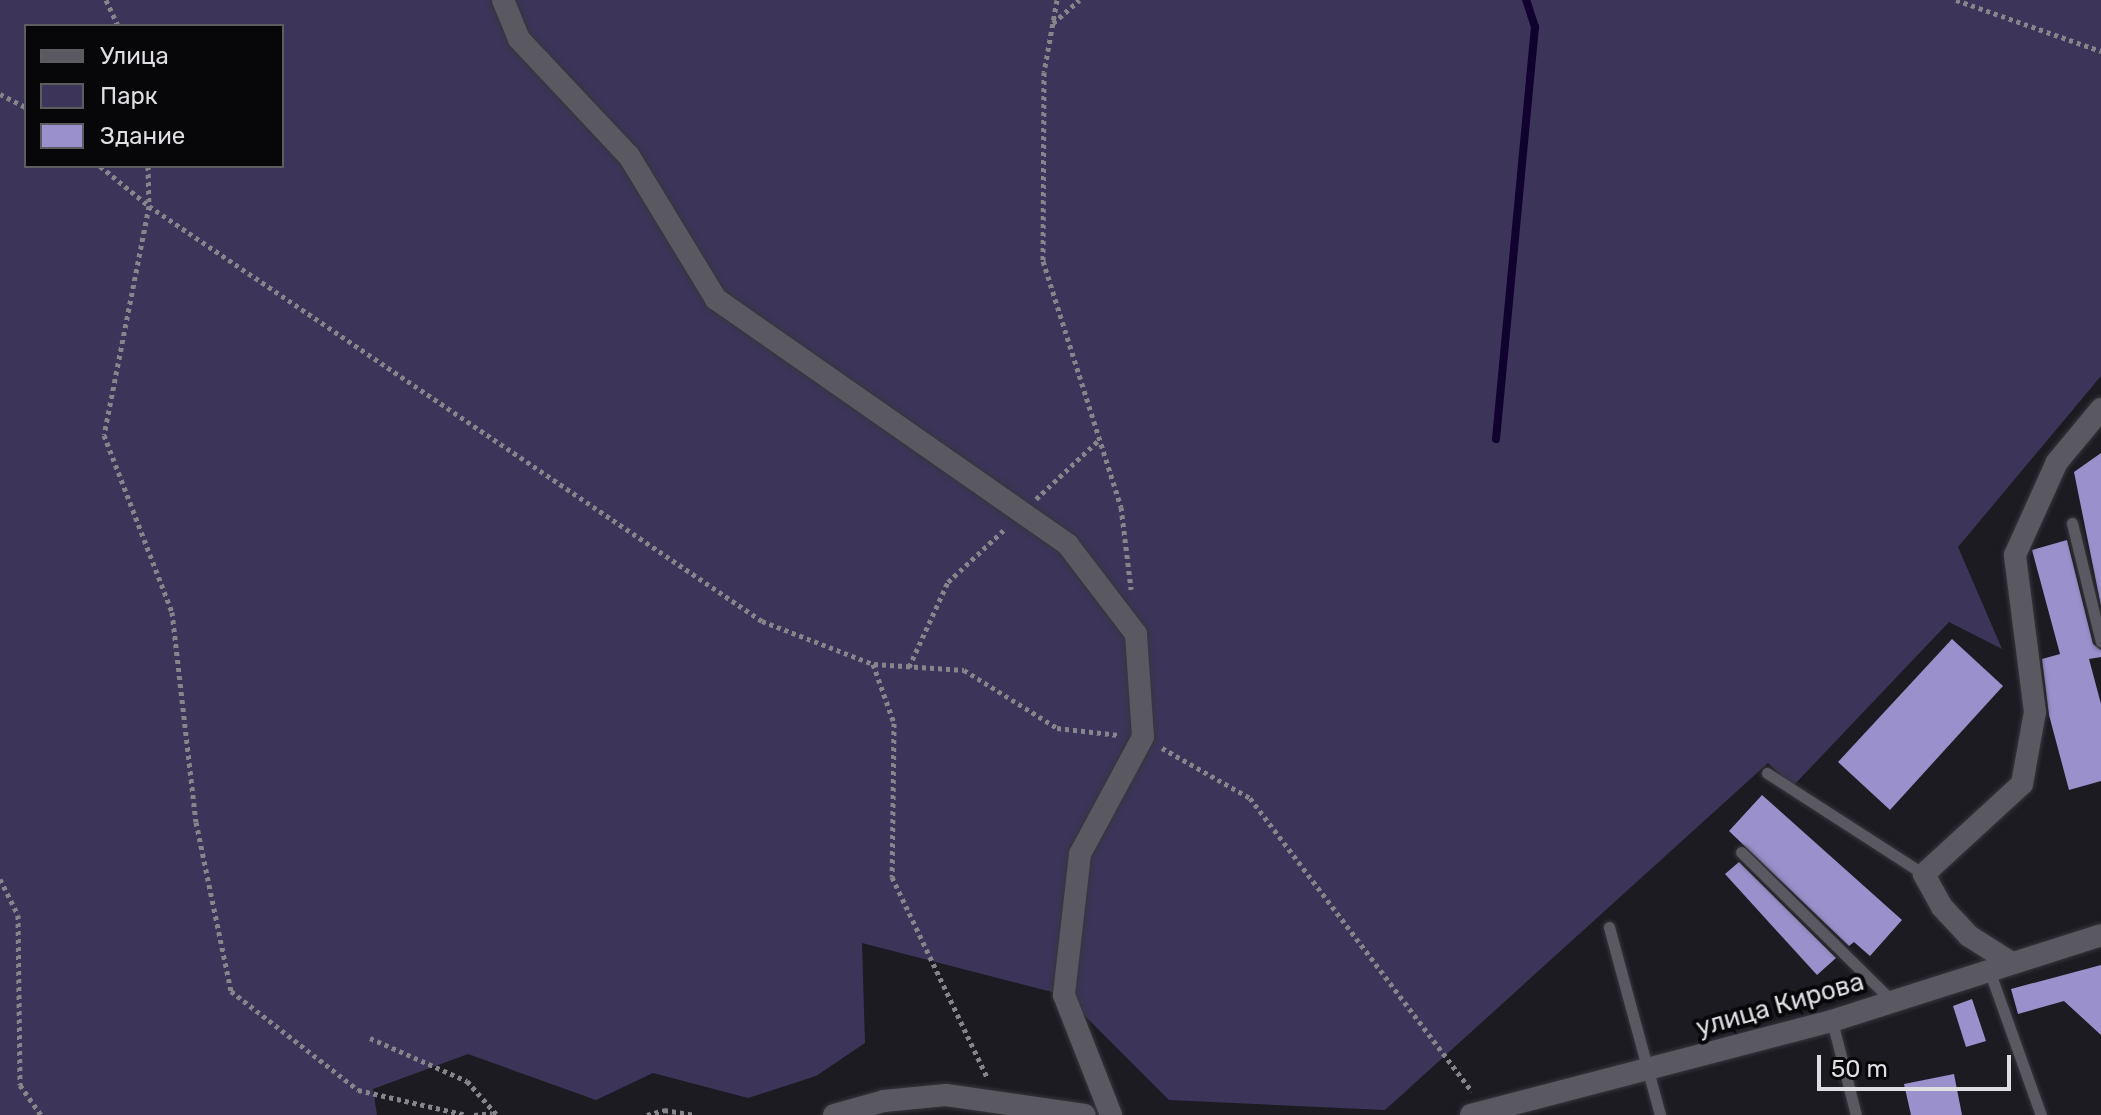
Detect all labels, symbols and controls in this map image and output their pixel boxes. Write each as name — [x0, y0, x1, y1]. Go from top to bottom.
legend — [24, 24, 284, 168]
text: Улица — [100, 42, 169, 70]
text: Парк — [100, 82, 158, 110]
text: Здание — [100, 122, 185, 150]
street label: улица Кирова — [1693, 966, 1867, 1044]
scale bar — [1821, 1039, 2015, 1089]
text: 50 m — [1831, 1055, 1888, 1083]

